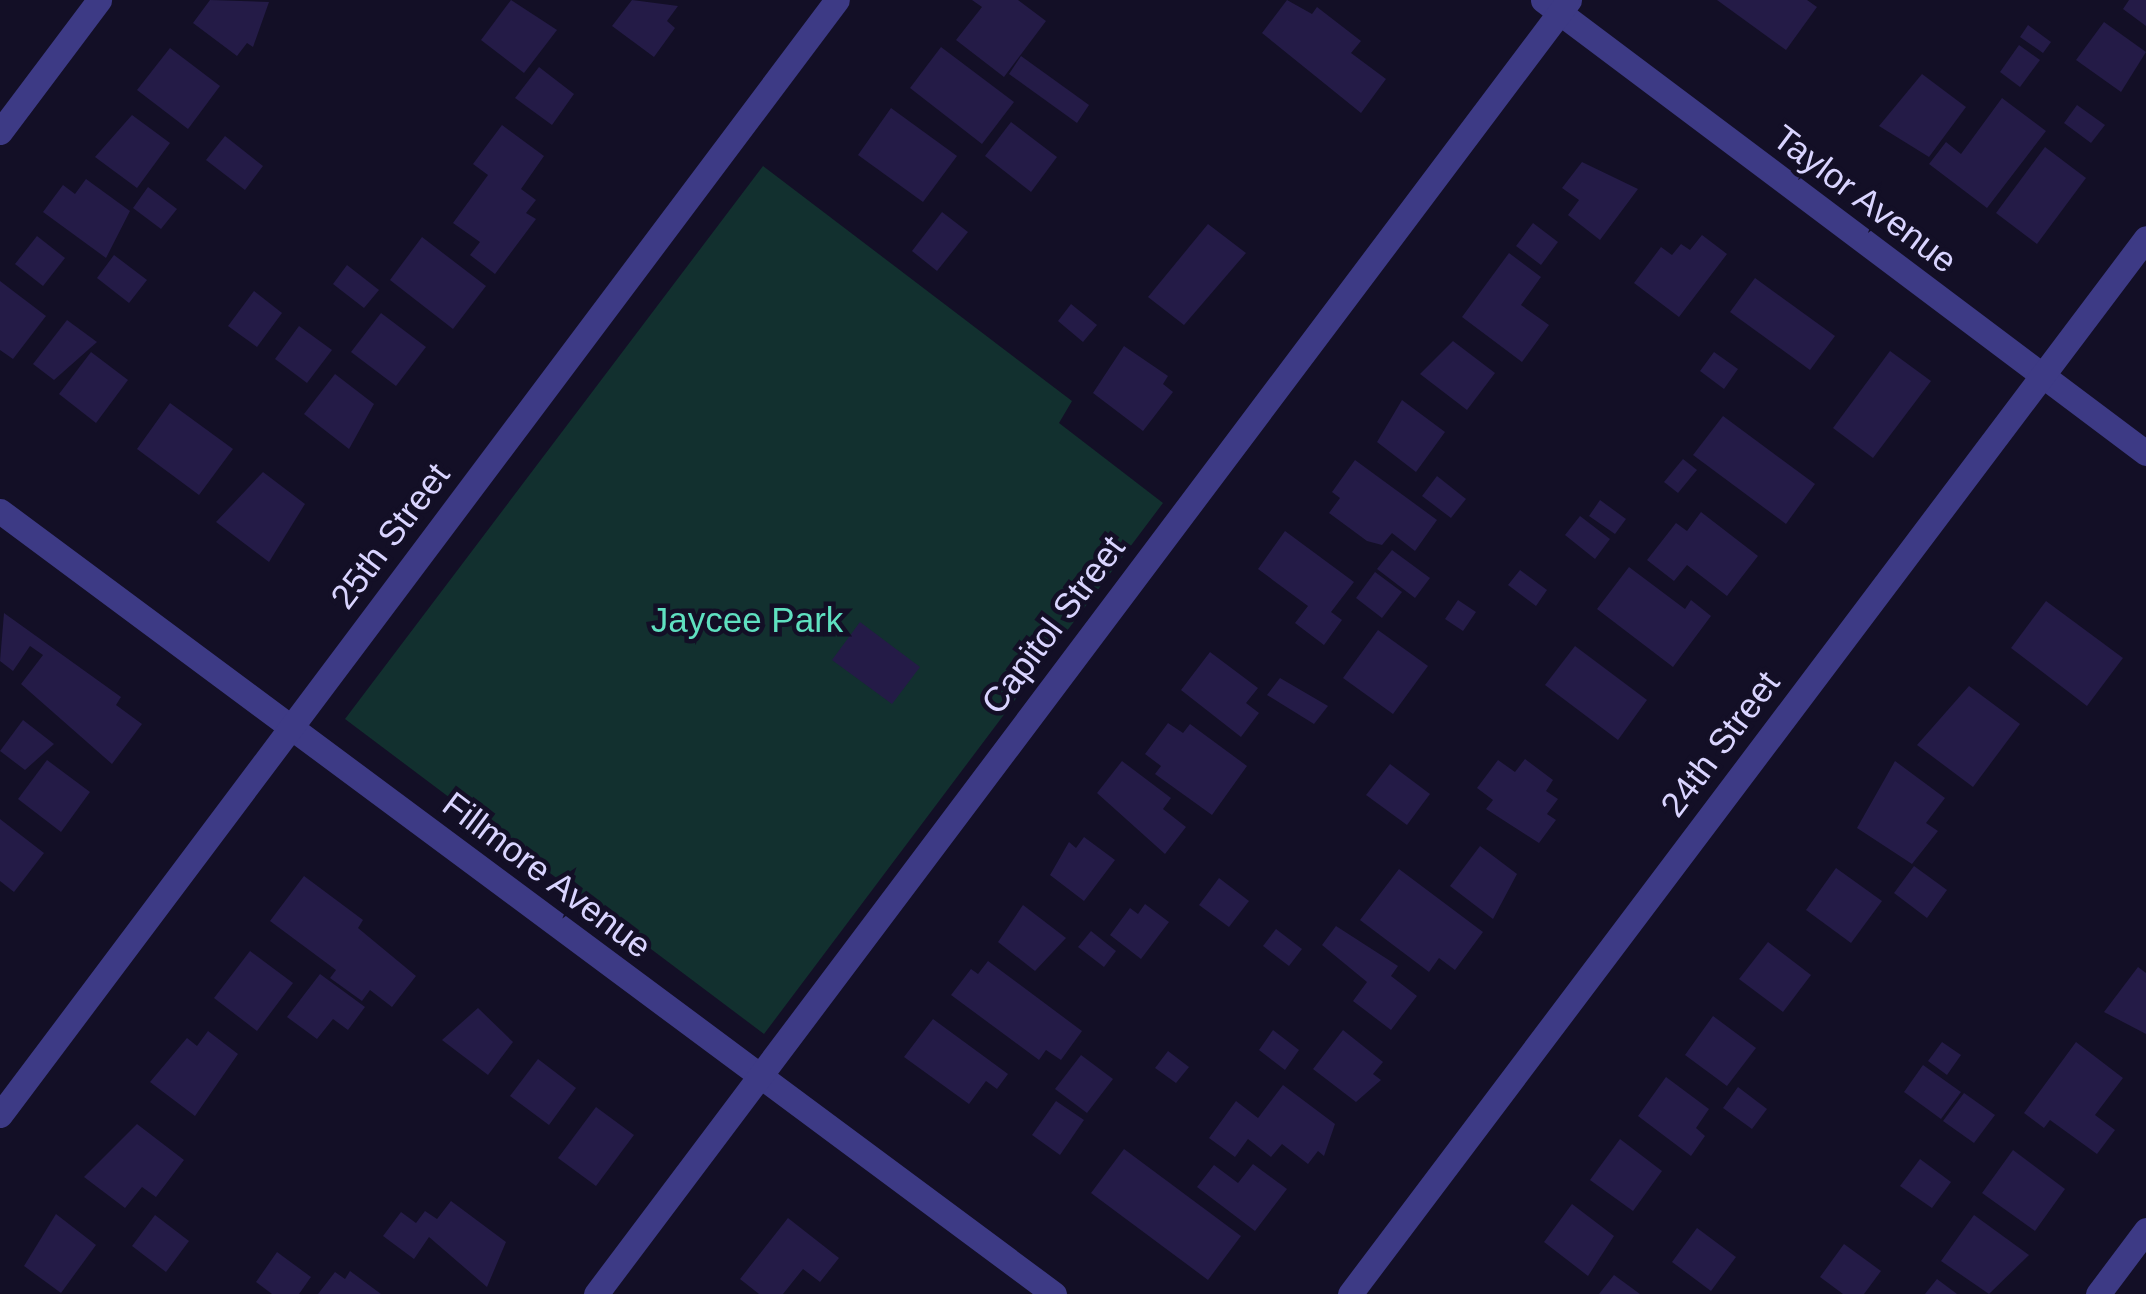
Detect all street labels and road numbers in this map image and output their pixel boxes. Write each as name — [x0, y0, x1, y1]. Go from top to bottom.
street label: Taylor Avenue — [1764, 116, 1966, 282]
street label: 25th Street — [322, 455, 458, 617]
street label: Capitol Street — [972, 528, 1134, 722]
street label: 24th Street — [1652, 663, 1788, 825]
street label: Fillmore Avenue — [434, 782, 660, 968]

